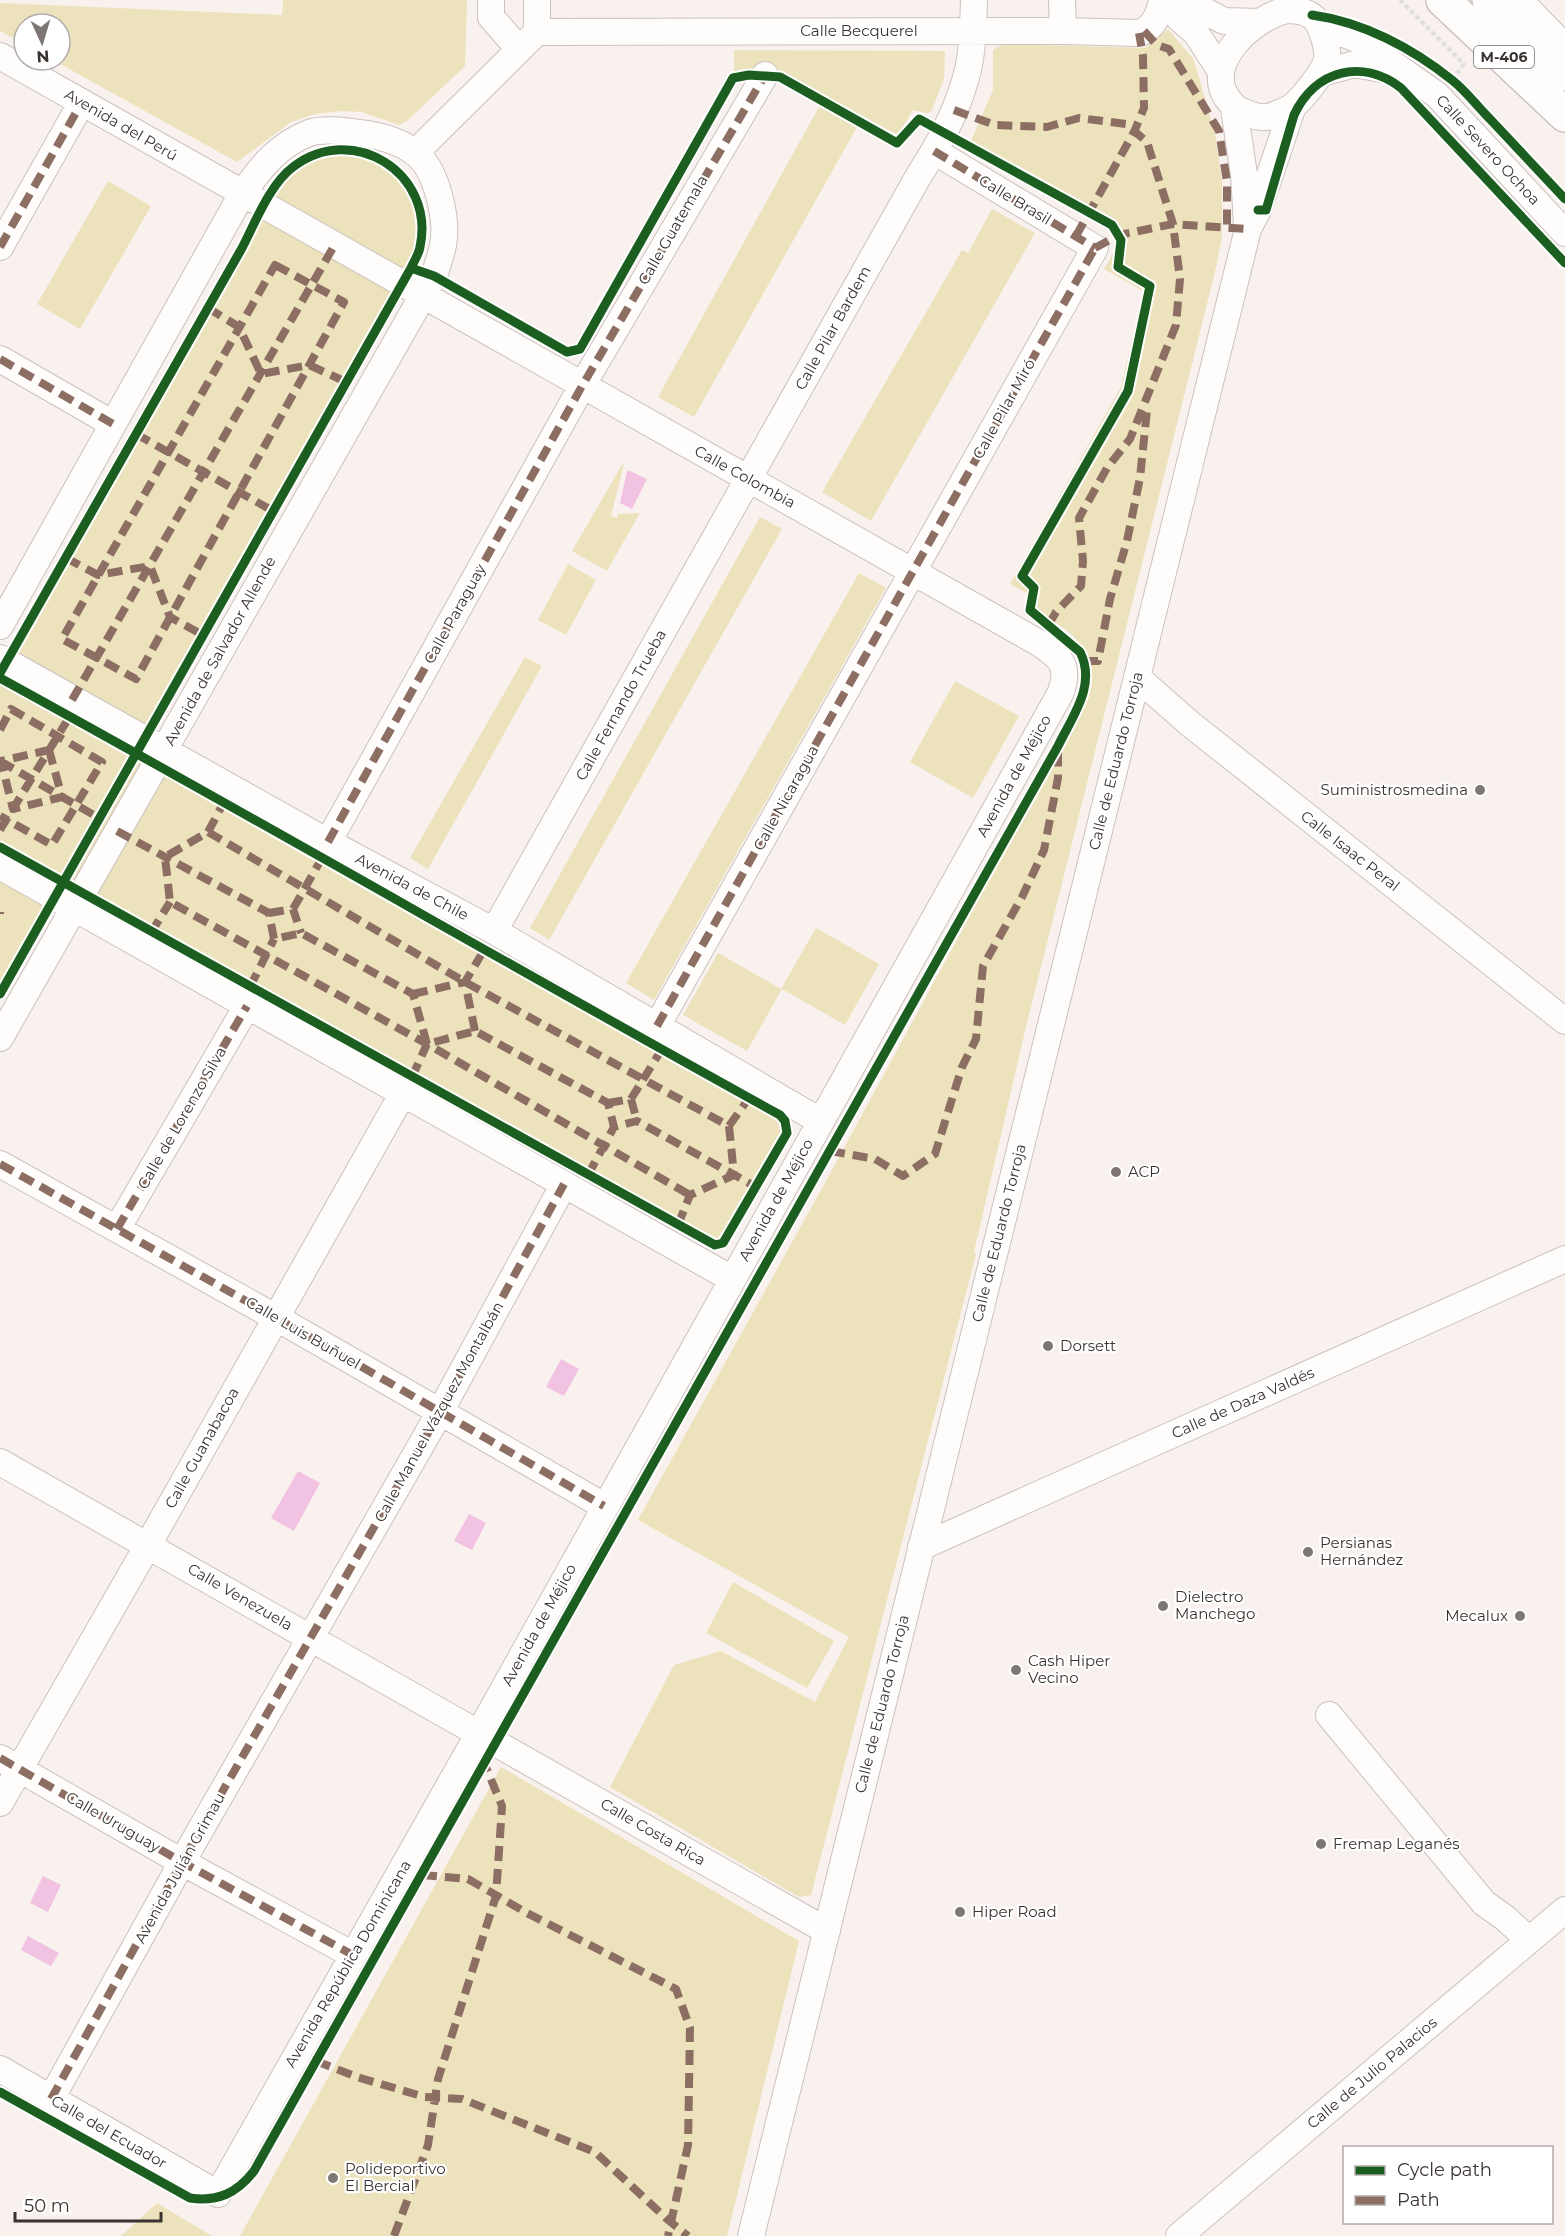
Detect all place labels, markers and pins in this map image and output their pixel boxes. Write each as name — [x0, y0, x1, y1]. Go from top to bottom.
place label: Suministrosmedina — [1320, 780, 1468, 799]
marker: Suministrosmedina — [1473, 783, 1487, 797]
place label: ACP — [1128, 1162, 1160, 1181]
marker: ACP — [1109, 1165, 1123, 1179]
place label: Dorsett — [1060, 1336, 1116, 1355]
marker: Dorsett — [1041, 1339, 1055, 1353]
place label: Persianas Hernández — [1320, 1533, 1403, 1569]
marker: Persianas Hernández — [1301, 1545, 1315, 1559]
place label: Dielectro Manchego — [1175, 1587, 1256, 1623]
marker: Dielectro Manchego — [1156, 1599, 1170, 1613]
place label: Mecalux — [1445, 1606, 1508, 1625]
marker: Mecalux — [1513, 1609, 1527, 1623]
place label: Cash Hiper Vecino — [1028, 1651, 1110, 1687]
marker: Cash Hiper Vecino — [1009, 1663, 1023, 1677]
place label: Fremap Leganés — [1333, 1834, 1460, 1853]
marker: Fremap Leganés — [1314, 1837, 1328, 1851]
place label: Hiper Road — [972, 1902, 1057, 1921]
marker: Hiper Road — [953, 1905, 967, 1919]
place label: Polideportivo El Bercial — [345, 2159, 446, 2195]
marker: Polideportivo El Bercial — [326, 2171, 340, 2185]

